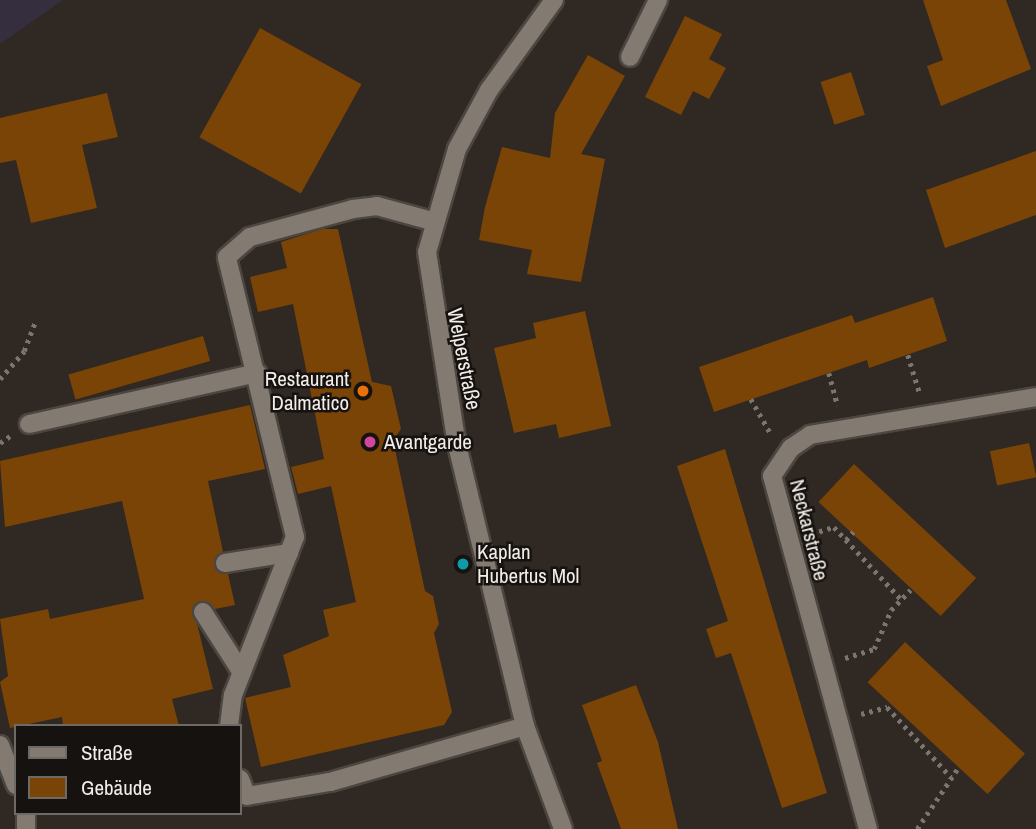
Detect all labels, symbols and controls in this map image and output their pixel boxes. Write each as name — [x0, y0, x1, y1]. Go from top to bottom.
street label: Welperstraße — [442, 306, 486, 412]
place label: Restaurant Dalmatico — [265, 366, 349, 416]
marker: Restaurant Dalmatico — [355, 383, 371, 399]
place label: Avantgarde — [384, 429, 472, 455]
marker: Avantgarde — [362, 434, 378, 450]
street label: Neckarstraße — [784, 477, 834, 583]
place label: Kaplan Hubertus Mol — [477, 539, 579, 589]
marker: Kaplan Hubertus Mol — [455, 556, 471, 572]
legend — [14, 724, 242, 815]
text: Straße — [81, 738, 133, 767]
text: Gebäude — [81, 773, 152, 802]

